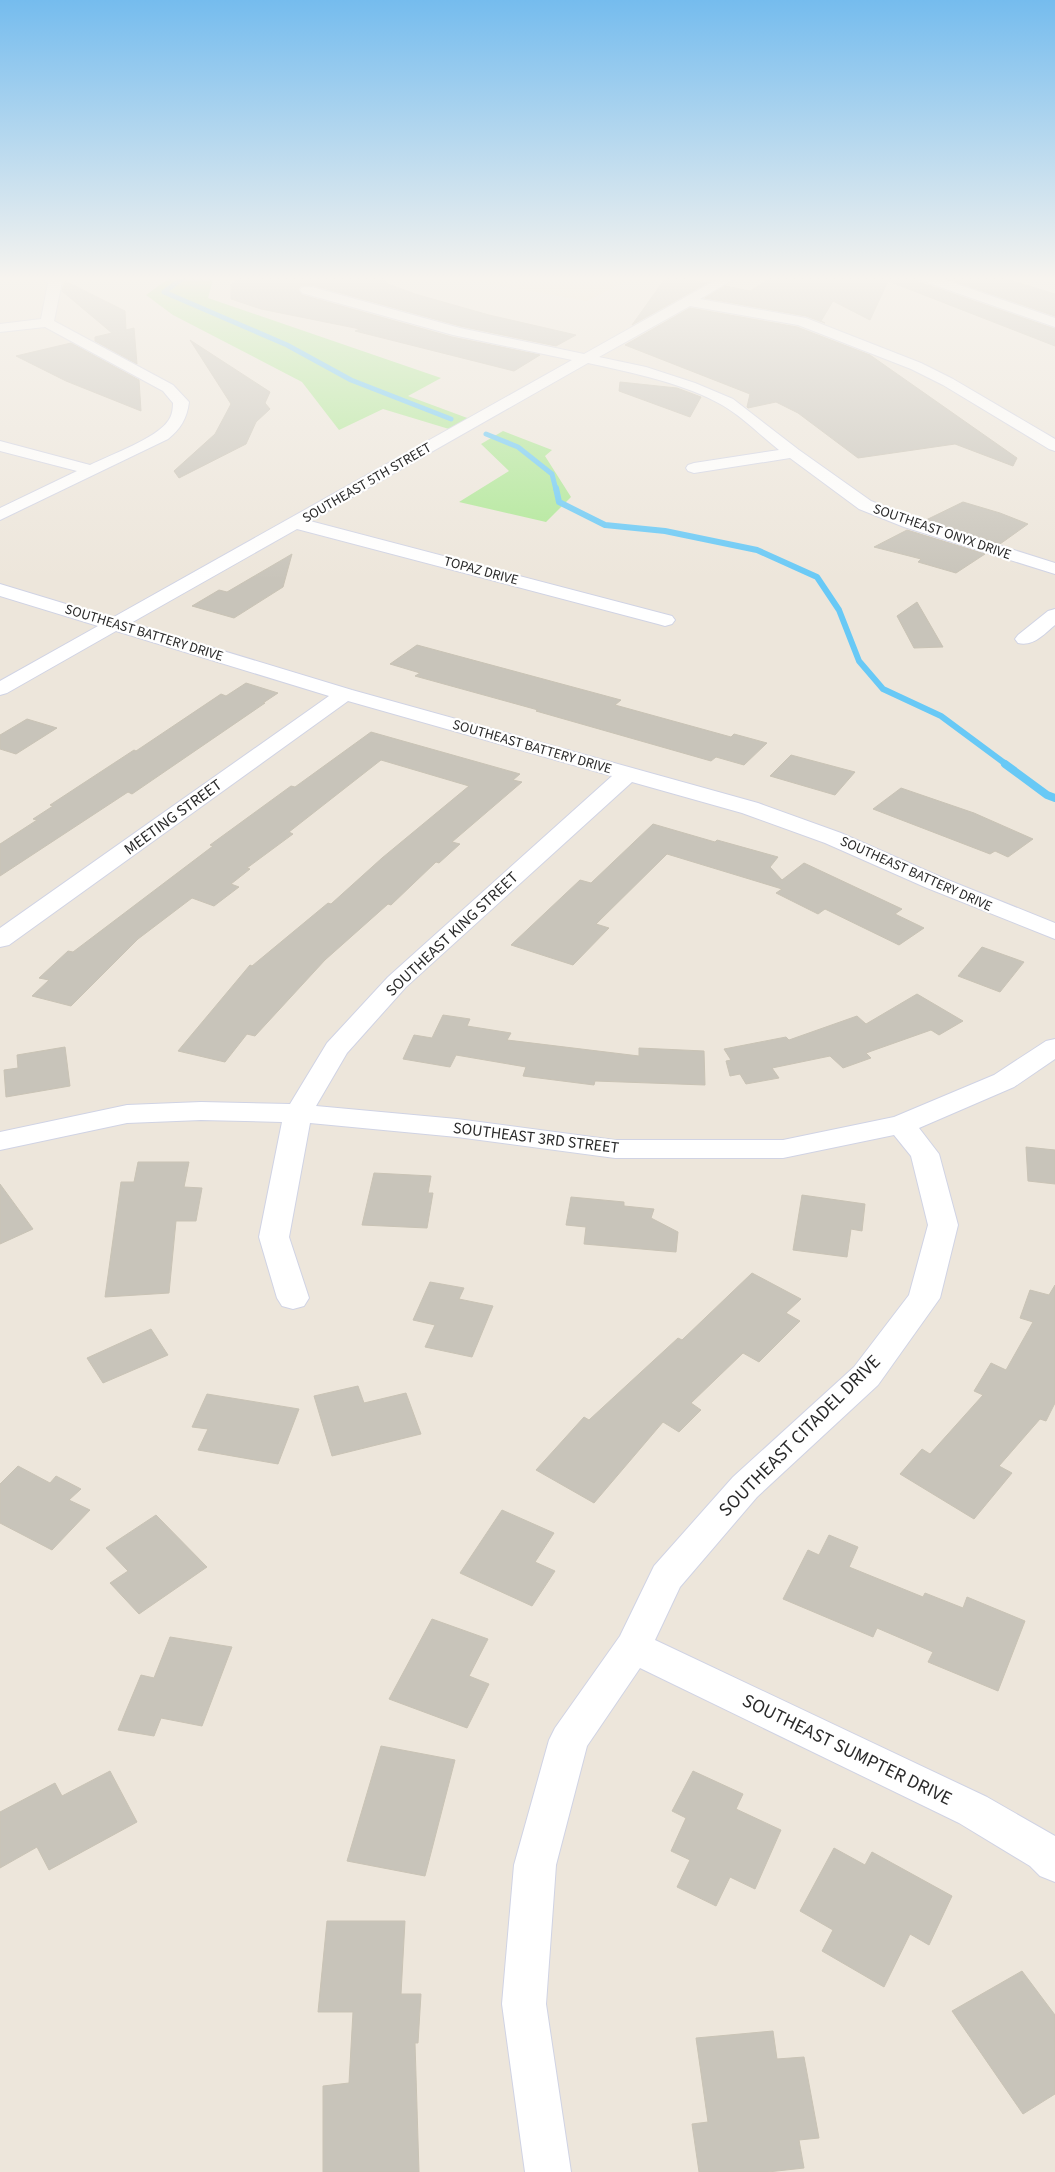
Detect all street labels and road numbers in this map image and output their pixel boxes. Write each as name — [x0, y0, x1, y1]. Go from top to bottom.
street label: SOUTHEAST 5TH STREET — [299, 438, 436, 528]
street label: SOUTHEAST ONYX DRIVE — [870, 499, 1014, 565]
street label: TOPAZ DRIVE — [441, 551, 521, 591]
street label: SOUTHEAST BATTERY DRIVE — [62, 599, 226, 667]
street label: SOUTHEAST BATTERY DRIVE — [450, 715, 614, 779]
street label: MEETING STREET — [120, 774, 227, 860]
street label: SOUTHEAST BATTERY DRIVE — [837, 831, 995, 917]
street label: SOUTHEAST KING STREET — [381, 866, 523, 1001]
street label: SOUTHEAST 3RD STREET — [452, 1117, 621, 1159]
street label: SOUTHEAST CITADEL DRIVE — [713, 1349, 887, 1523]
street label: SOUTHEAST SUMPTER DRIVE — [738, 1687, 956, 1813]

